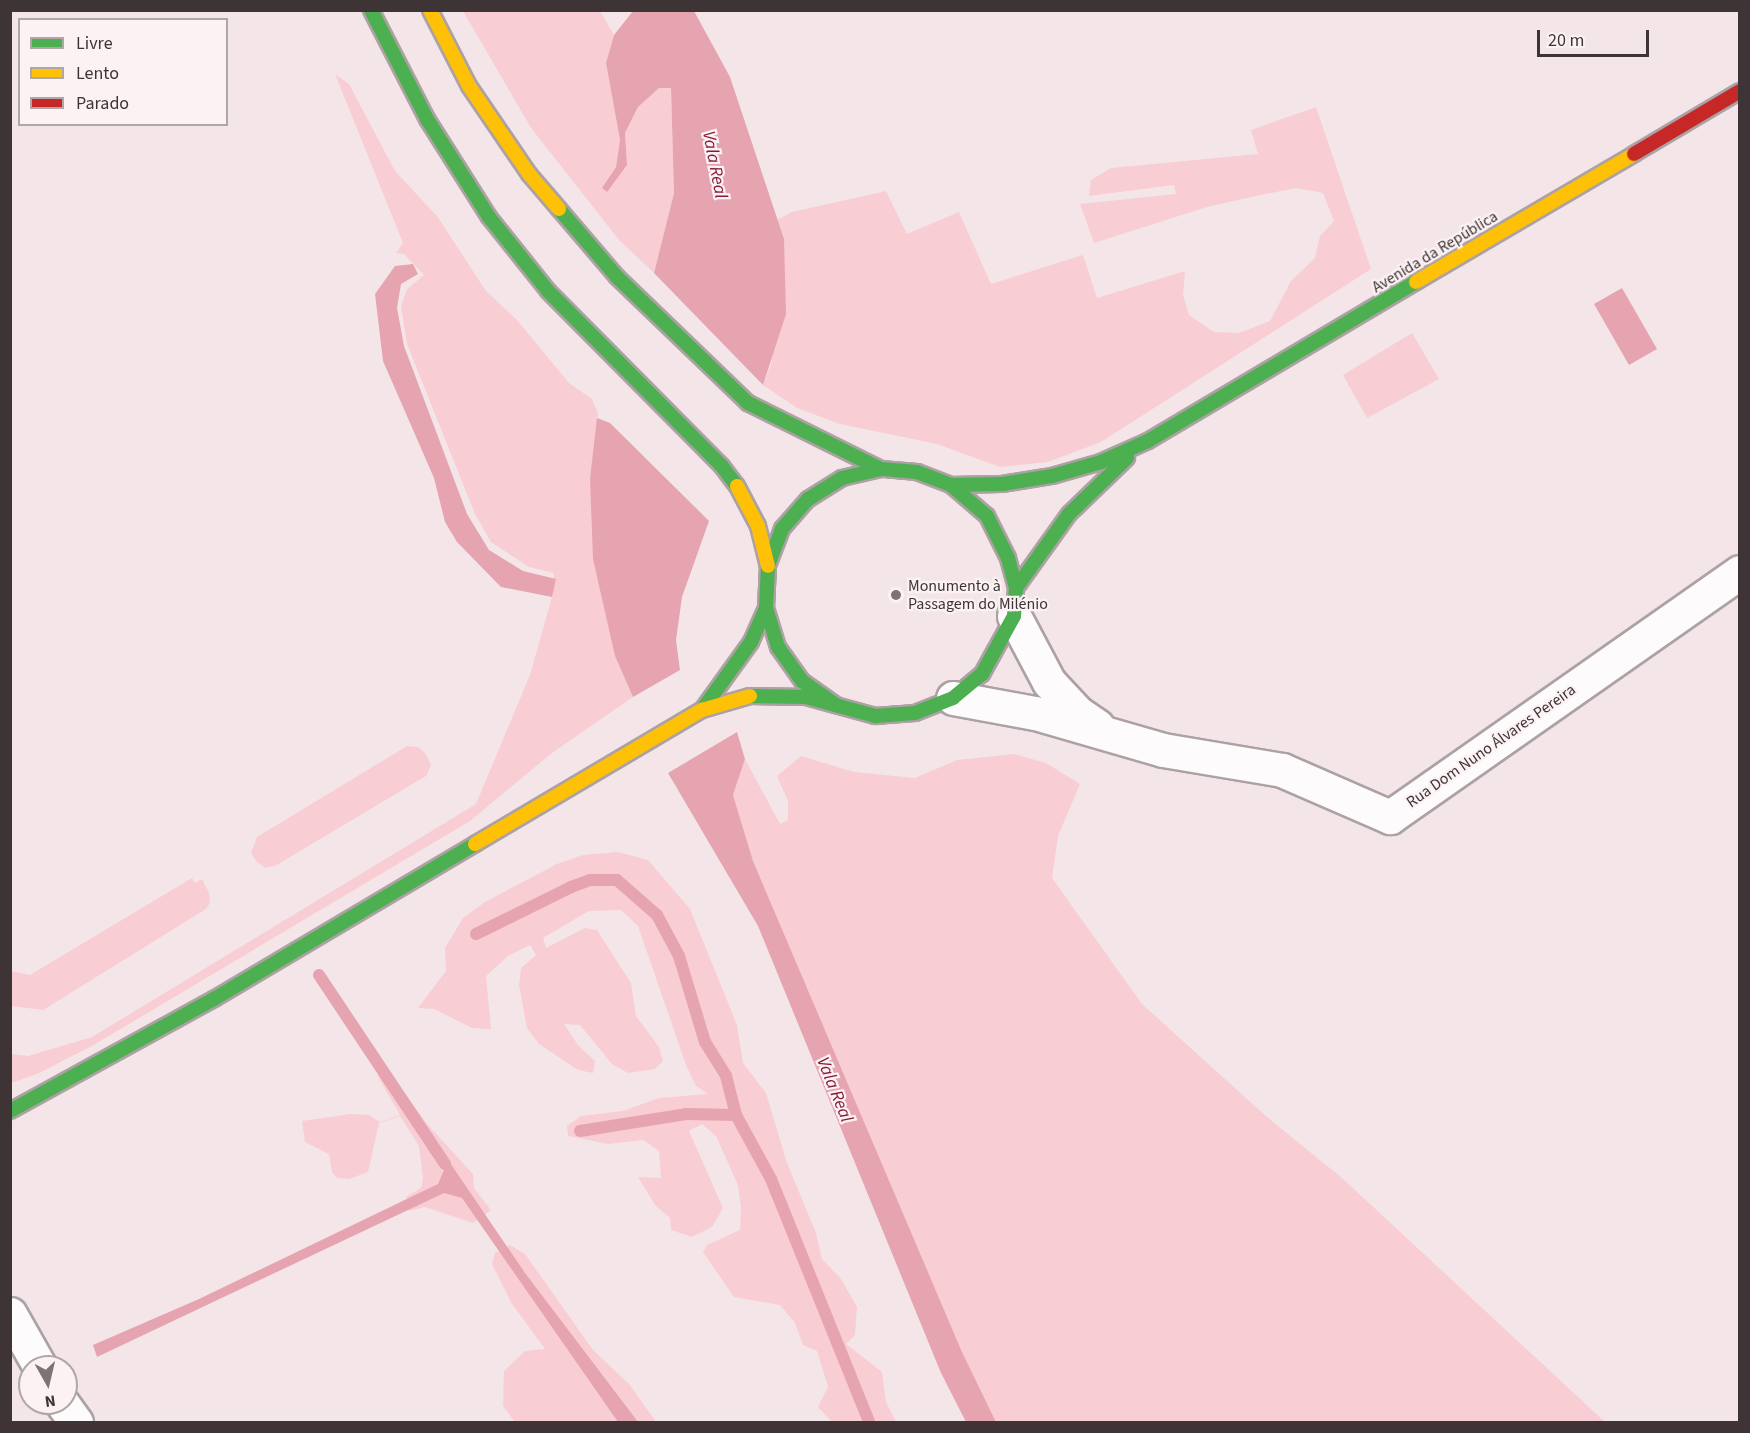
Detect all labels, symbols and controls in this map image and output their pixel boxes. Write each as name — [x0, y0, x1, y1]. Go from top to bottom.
legend — [18, 18, 228, 126]
scale bar — [1540, 18, 1652, 56]
text: 20 m — [1548, 28, 1584, 53]
text: Livre — [76, 31, 113, 56]
text: Lento — [76, 61, 119, 86]
text: Parado — [76, 91, 129, 116]
water label: Vala Real — [697, 129, 731, 201]
street label: Avenida da República — [1369, 207, 1501, 297]
place label: Monumento à Passagem do Milénio — [908, 576, 1048, 614]
marker: Monumento à Passagem do Milénio — [889, 588, 903, 602]
street label: Rua Dom Nuno Álvares Pereira — [1403, 680, 1579, 812]
water label: Vala Real — [811, 1054, 857, 1126]
north arrow — [18, 1355, 78, 1415]
text: N — [43, 1389, 57, 1412]

